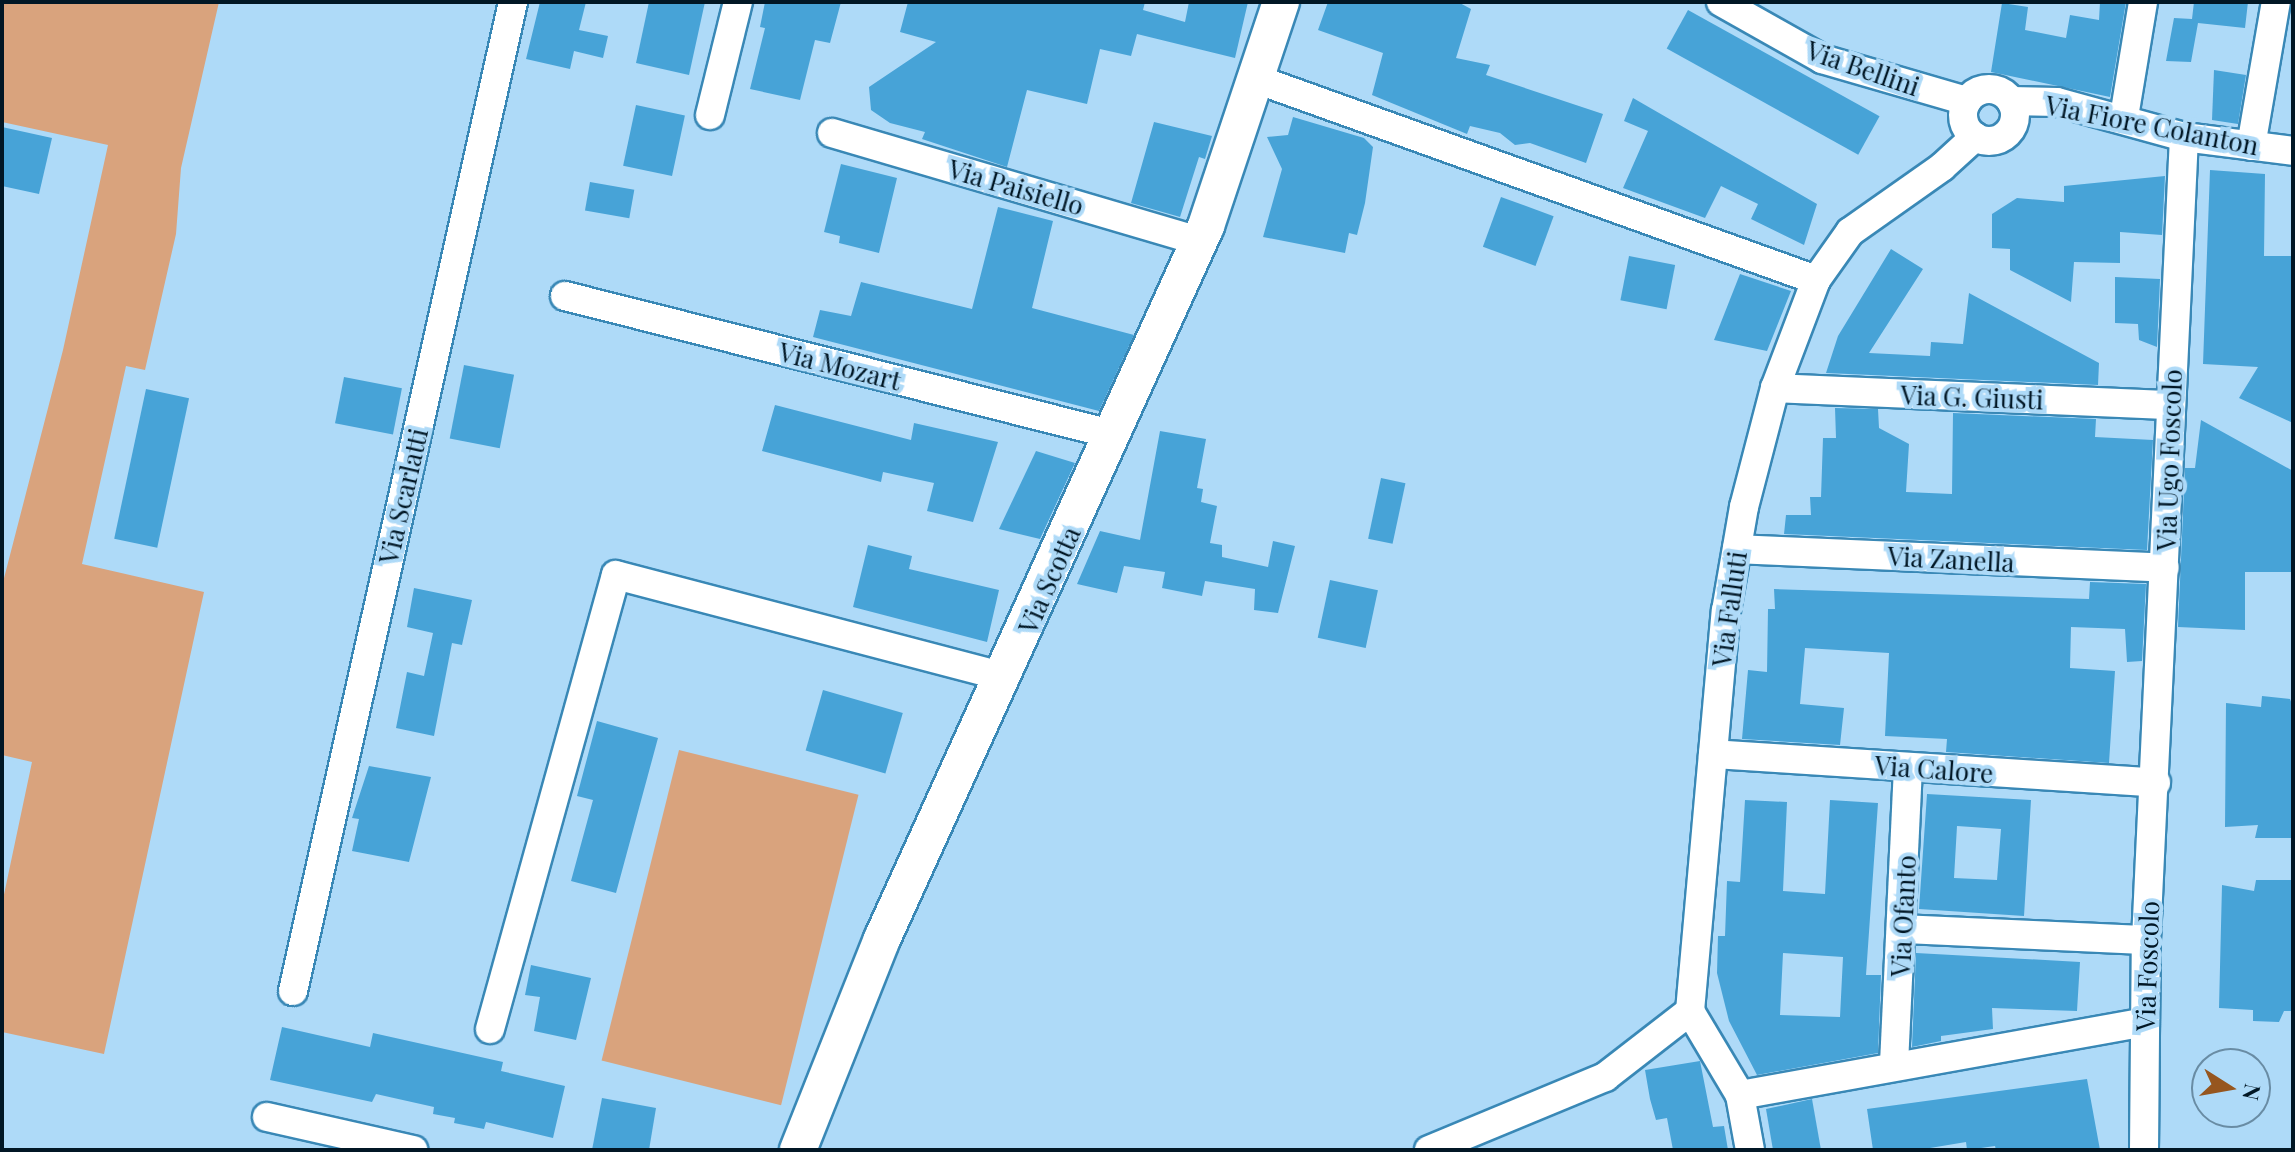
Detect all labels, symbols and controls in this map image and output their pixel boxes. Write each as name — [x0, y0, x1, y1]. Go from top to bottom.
street label: Via Bellini — [1802, 34, 1924, 102]
street label: Via Fiore Colanton — [2043, 89, 2261, 161]
street label: Via Paisiello — [945, 153, 1087, 221]
street label: Via Mozart — [775, 336, 905, 396]
street label: Via Ugo Foscolo — [2150, 368, 2188, 552]
street label: Via G. Giusti — [1900, 379, 2044, 415]
street label: Via Scarlatti — [372, 425, 434, 567]
street label: Via Scotta — [1012, 522, 1086, 638]
street label: Via Zanella — [1886, 540, 2016, 578]
street label: Via Falluti — [1705, 549, 1753, 669]
street label: Via Calore — [1873, 749, 1995, 789]
street label: Via Ofanto — [1884, 854, 1922, 978]
street label: Via Foscolo — [2129, 900, 2165, 1032]
north arrow — [2191, 1048, 2271, 1128]
text: N — [2236, 1082, 2269, 1103]

